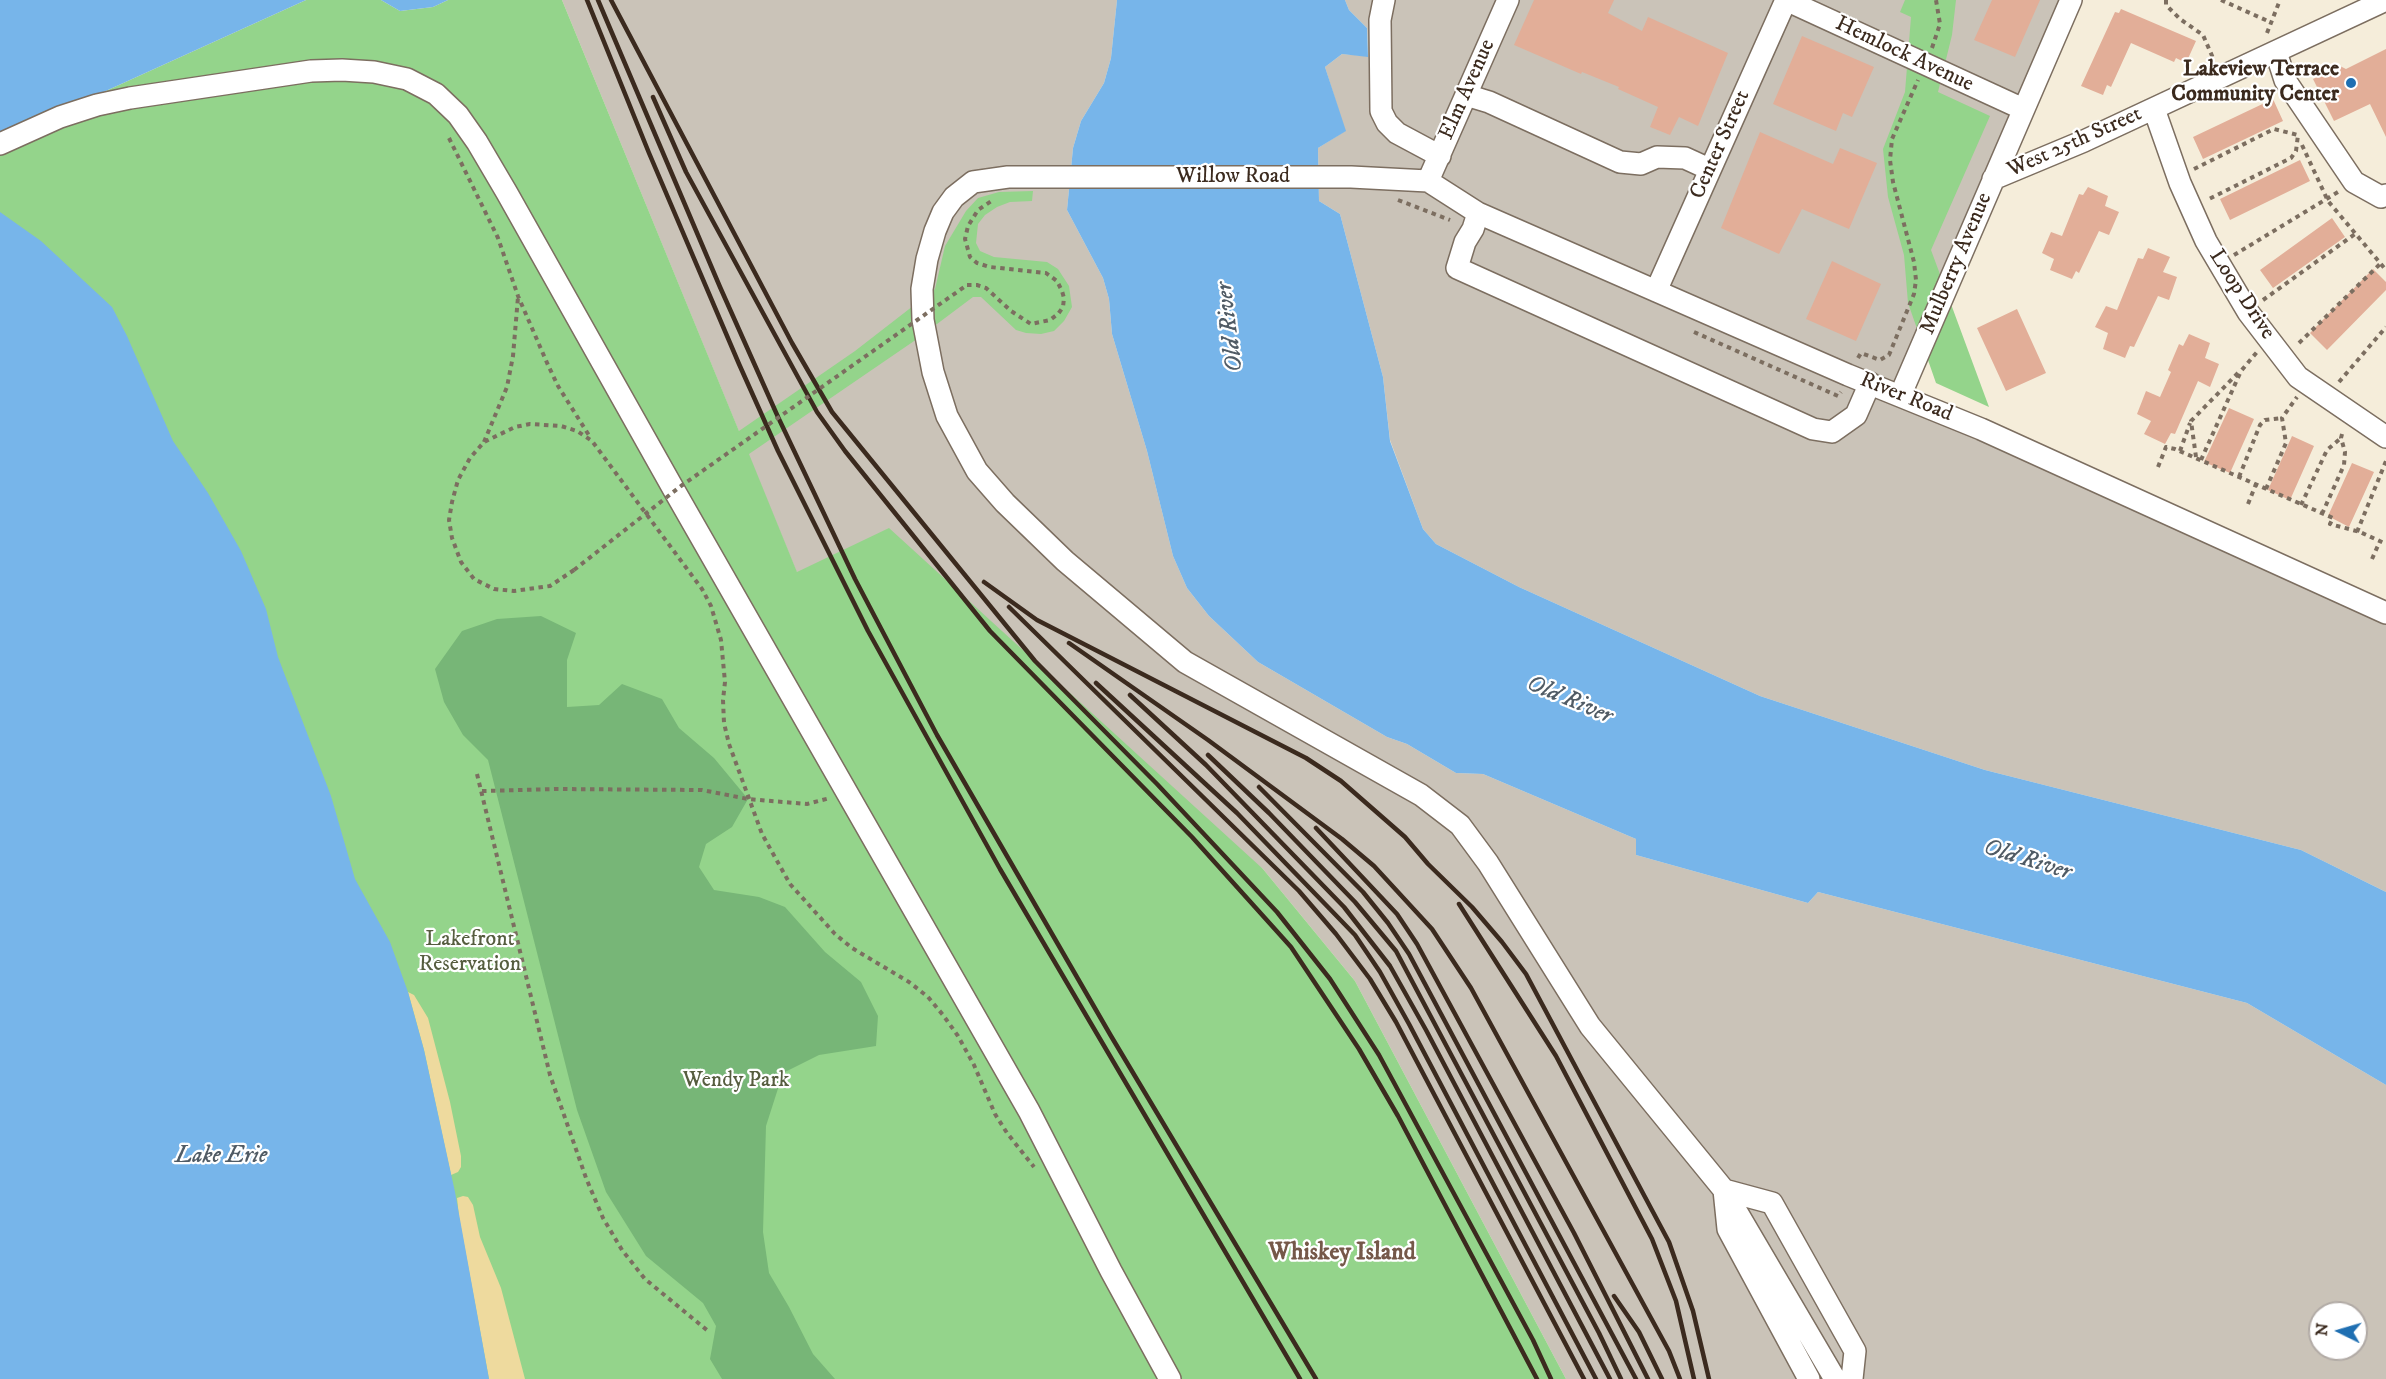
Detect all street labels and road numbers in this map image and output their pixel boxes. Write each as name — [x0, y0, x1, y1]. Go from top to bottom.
street label: Hemlock Avenue — [1831, 11, 1977, 99]
street label: Elm Avenue — [1434, 36, 1502, 144]
street label: Center Street — [1685, 87, 1757, 203]
street label: West 25th Street — [2004, 102, 2146, 184]
street label: Willow Road — [1176, 164, 1290, 190]
street label: Mulberry Avenue — [1915, 189, 1999, 339]
street label: Loop Drive — [2202, 245, 2280, 345]
street label: River Road — [1856, 367, 1956, 429]

